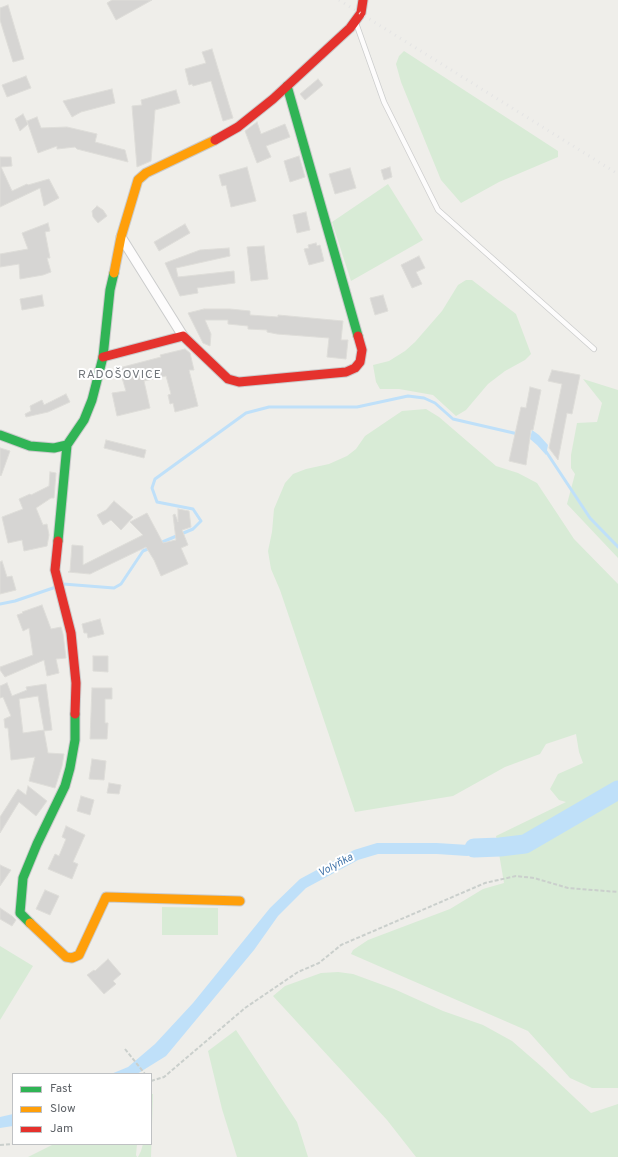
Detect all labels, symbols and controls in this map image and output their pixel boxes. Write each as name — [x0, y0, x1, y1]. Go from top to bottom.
district label: RADOŠOVICE — [78, 369, 162, 383]
water label: Volyňka — [316, 851, 356, 881]
legend — [12, 1073, 152, 1145]
text: Fast — [50, 1081, 72, 1097]
text: Slow — [50, 1101, 76, 1117]
text: Jam — [50, 1121, 73, 1137]

